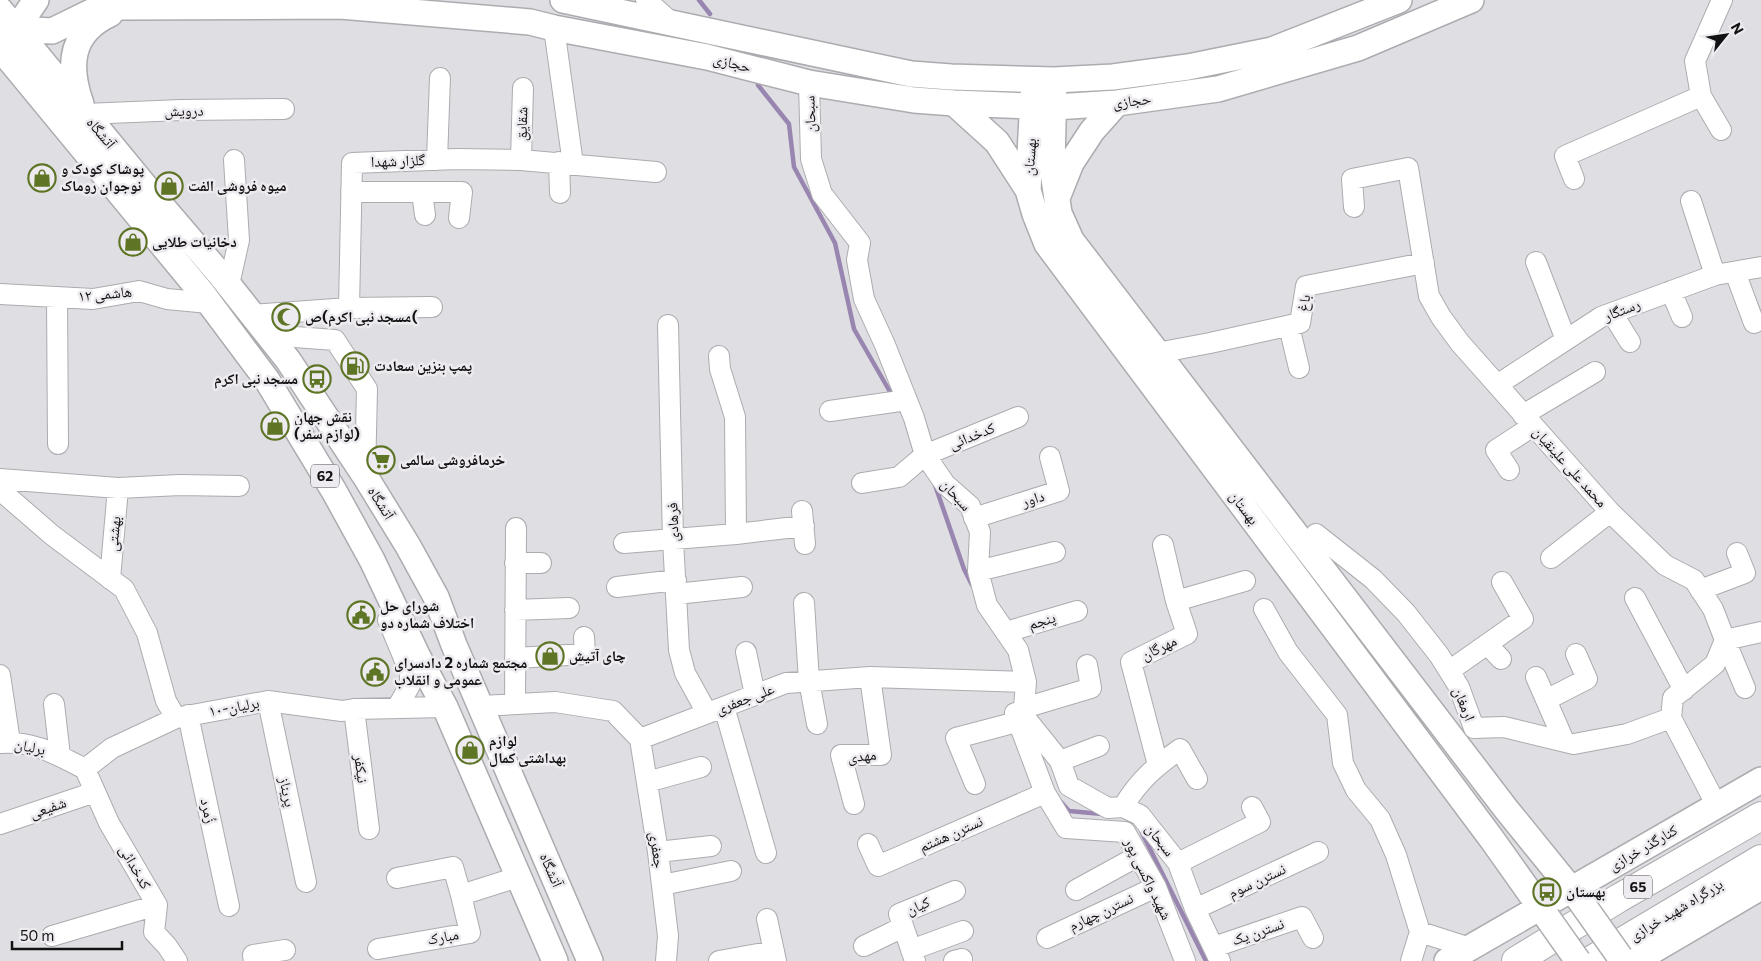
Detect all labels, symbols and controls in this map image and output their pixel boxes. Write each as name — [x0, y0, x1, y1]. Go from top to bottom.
north arrow — [1701, 10, 1751, 60]
text: N — [1728, 19, 1748, 37]
street label: حجازی — [711, 49, 753, 77]
street label: حجازی — [1112, 89, 1153, 113]
street label: سبحان — [799, 95, 821, 133]
street label: درویش — [164, 101, 204, 121]
street label: شقایق — [512, 107, 532, 141]
street label: آتشگاه — [83, 113, 121, 153]
street label: بهستان — [1019, 137, 1041, 177]
street label: گلزار شهدا — [370, 150, 426, 171]
place label: پوشاک کودک و نوجوان روماک — [61, 159, 144, 195]
shop icon: پوشاک کودک و نوجوان روماک — [27, 163, 57, 193]
shop icon: میوه فروشی الفت — [154, 171, 184, 201]
place label: میوه فروشی الفت — [188, 176, 287, 195]
shop icon: دخانیات طلایی — [118, 227, 148, 257]
place label: دخانیات طلایی — [152, 232, 237, 251]
street label: ۱۲ هاشمی — [77, 282, 133, 306]
street label: باغ — [1293, 293, 1315, 313]
street label: رستگار — [1600, 294, 1643, 325]
mosque icon: مسجد نبی اکرم)ص( — [271, 302, 301, 332]
place label: مسجد نبی اکرم)ص( — [305, 307, 418, 327]
fuel station icon: پمپ بنزین سعادت — [340, 351, 370, 381]
place label: پمپ بنزین سعادت — [374, 356, 472, 375]
bus stop icon: مسجد نبی اکرم — [302, 364, 332, 394]
place label: مسجد نبی اکرم — [214, 369, 298, 389]
place label: نقش جهان (لوازم سفر) — [294, 407, 360, 444]
shop icon: نقش جهان (لوازم سفر) — [260, 411, 290, 441]
street label: کدخدائی — [946, 418, 998, 454]
street label: محمد علی علینقیان — [1528, 422, 1612, 512]
supermarket icon: خرمافروشی سالمی — [366, 445, 396, 475]
place label: خرمافروشی سالمی — [400, 450, 505, 469]
road number: 62 — [311, 464, 339, 488]
street label: سبحان — [936, 475, 976, 515]
street label: آتشگاه — [365, 483, 400, 523]
street label: داور — [1018, 486, 1047, 511]
street label: بهستان — [1225, 487, 1263, 529]
street label: فرهادی — [662, 502, 684, 542]
street label: بهشتی — [102, 515, 126, 553]
place label: شورای حل اختلاف شماره دو — [380, 596, 474, 631]
public building icon: شورای حل اختلاف شماره دو — [346, 600, 376, 630]
street label: پنجم — [1026, 607, 1058, 635]
street label: مهرگان — [1138, 631, 1180, 665]
shop icon: چای آتیش — [535, 641, 565, 671]
place label: چای آتیش — [569, 646, 626, 665]
place label: مجتمع شماره 2 دادسرای عمومی و انقلاب — [394, 653, 527, 689]
public building icon: مجتمع شماره 2 دادسرای عمومی و انقلاب — [360, 657, 390, 687]
street label: علی جعفری — [713, 679, 778, 719]
street label: ارمغان — [1448, 684, 1480, 724]
street label: ۱۰-برلیان — [207, 693, 261, 721]
place label: لوازم بهداشتی کمال — [489, 731, 566, 767]
street label: برلیان — [13, 734, 47, 760]
shop icon: لوازم بهداشتی کمال — [455, 735, 485, 765]
street label: مهدی — [847, 745, 878, 767]
street label: نیکفر — [350, 753, 373, 784]
street label: پریناز — [275, 774, 300, 809]
street label: شفیعی — [27, 792, 69, 824]
street label: زُمرد — [197, 797, 220, 825]
street label: نسترن هشتم — [916, 811, 986, 857]
street label: سبحان — [1141, 819, 1179, 861]
street label: کنارگذر خرازی — [1605, 820, 1681, 876]
street label: جعفری — [645, 830, 670, 870]
street label: شهید واکسی پور — [1119, 834, 1177, 923]
street label: کدخدائی — [114, 841, 156, 893]
street label: آتشگاه — [537, 850, 568, 891]
street label: نسترن سوم — [1225, 859, 1289, 903]
street label: بزرگراه شهید خرازی — [1625, 874, 1727, 946]
road number: 65 — [1624, 876, 1652, 899]
bus stop icon: بهستان — [1532, 877, 1562, 907]
place label: بهستان — [1566, 882, 1605, 901]
street label: نسترن چهارم — [1065, 888, 1137, 936]
street label: کیان — [903, 892, 933, 920]
street label: نسترن یک — [1229, 914, 1287, 950]
scale bar — [12, 918, 122, 950]
street label: مبارک — [426, 924, 460, 949]
text: 50 m — [20, 926, 54, 944]

